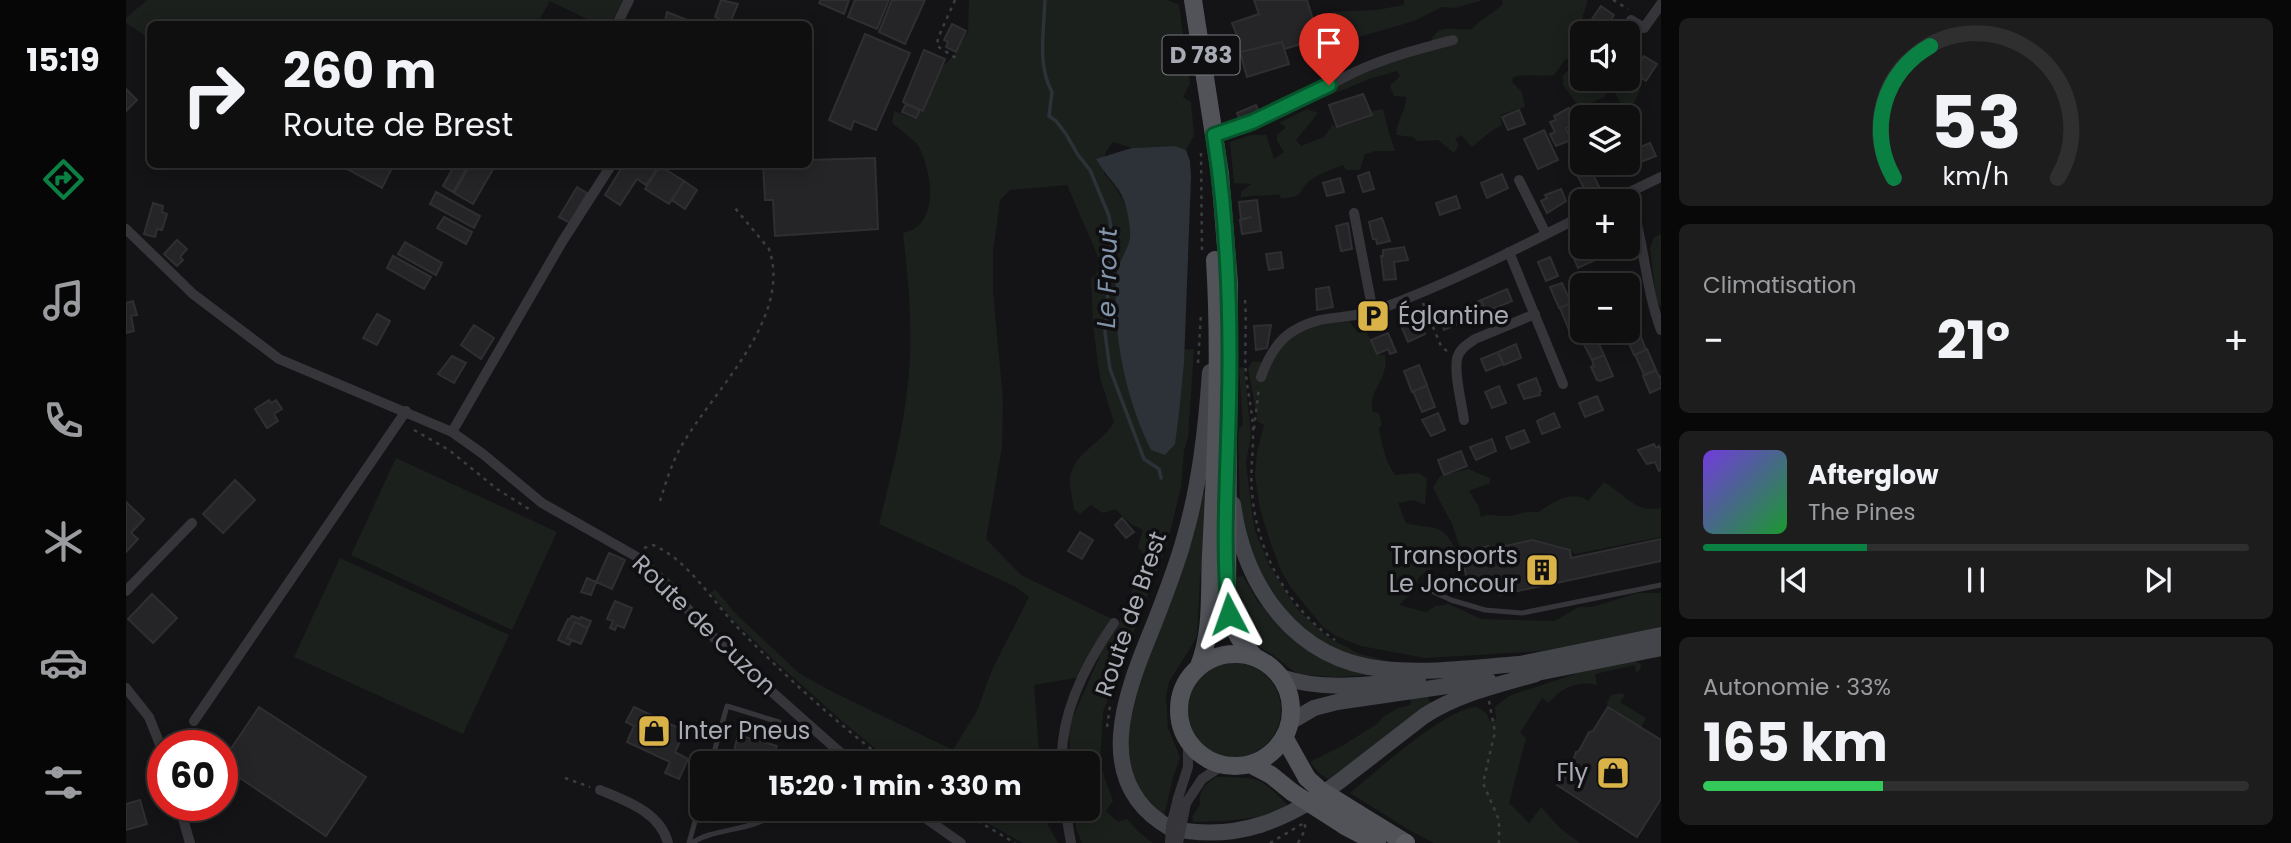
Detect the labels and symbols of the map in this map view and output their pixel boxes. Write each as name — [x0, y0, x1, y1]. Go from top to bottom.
pin — [1299, 13, 1359, 85]
road number: D 783 — [1162, 36, 1240, 74]
water label: Le Frout — [1088, 227, 1126, 329]
parking icon: Églantine — [1354, 297, 1392, 335]
place label: Églantine — [1398, 299, 1509, 332]
street label: Route de Brest — [1087, 527, 1174, 701]
place label: Transports Le Joncour — [1389, 539, 1518, 600]
street label: Route de Cuzon — [625, 547, 784, 702]
building icon: Transports Le Joncour — [1523, 551, 1561, 589]
position arrow — [1192, 577, 1266, 651]
shop icon: Inter Pneus — [635, 712, 673, 750]
place label: Inter Pneus — [678, 714, 810, 747]
speed limit sign: 60 — [147, 730, 238, 821]
shop icon: Fly — [1594, 754, 1632, 792]
place label: Fly — [1556, 756, 1588, 789]

